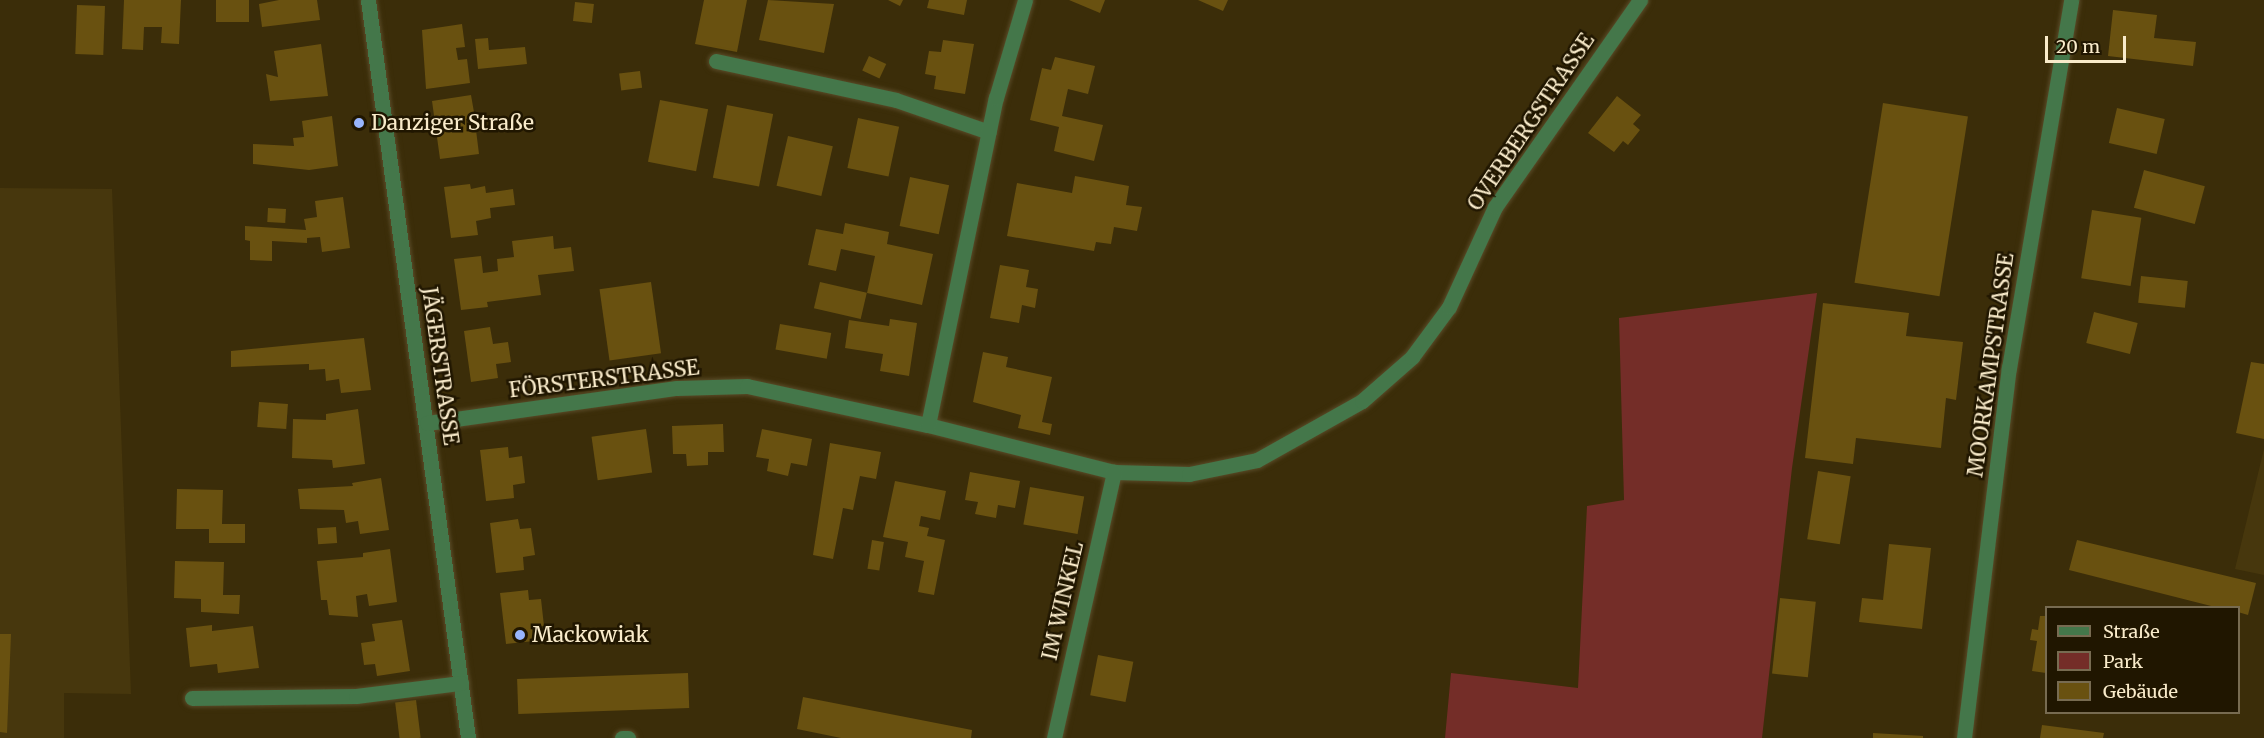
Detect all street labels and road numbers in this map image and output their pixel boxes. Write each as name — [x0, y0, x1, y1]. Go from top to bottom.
street label: OVERBERGSTRASSE — [1462, 29, 1600, 215]
street label: MOORKAMPSTRASSE — [1963, 251, 2019, 479]
street label: JÄGERSTRASSE — [416, 285, 464, 447]
street label: FÖRSTERSTRASSE — [507, 355, 701, 403]
street label: IM WINKEL — [1037, 539, 1089, 663]

